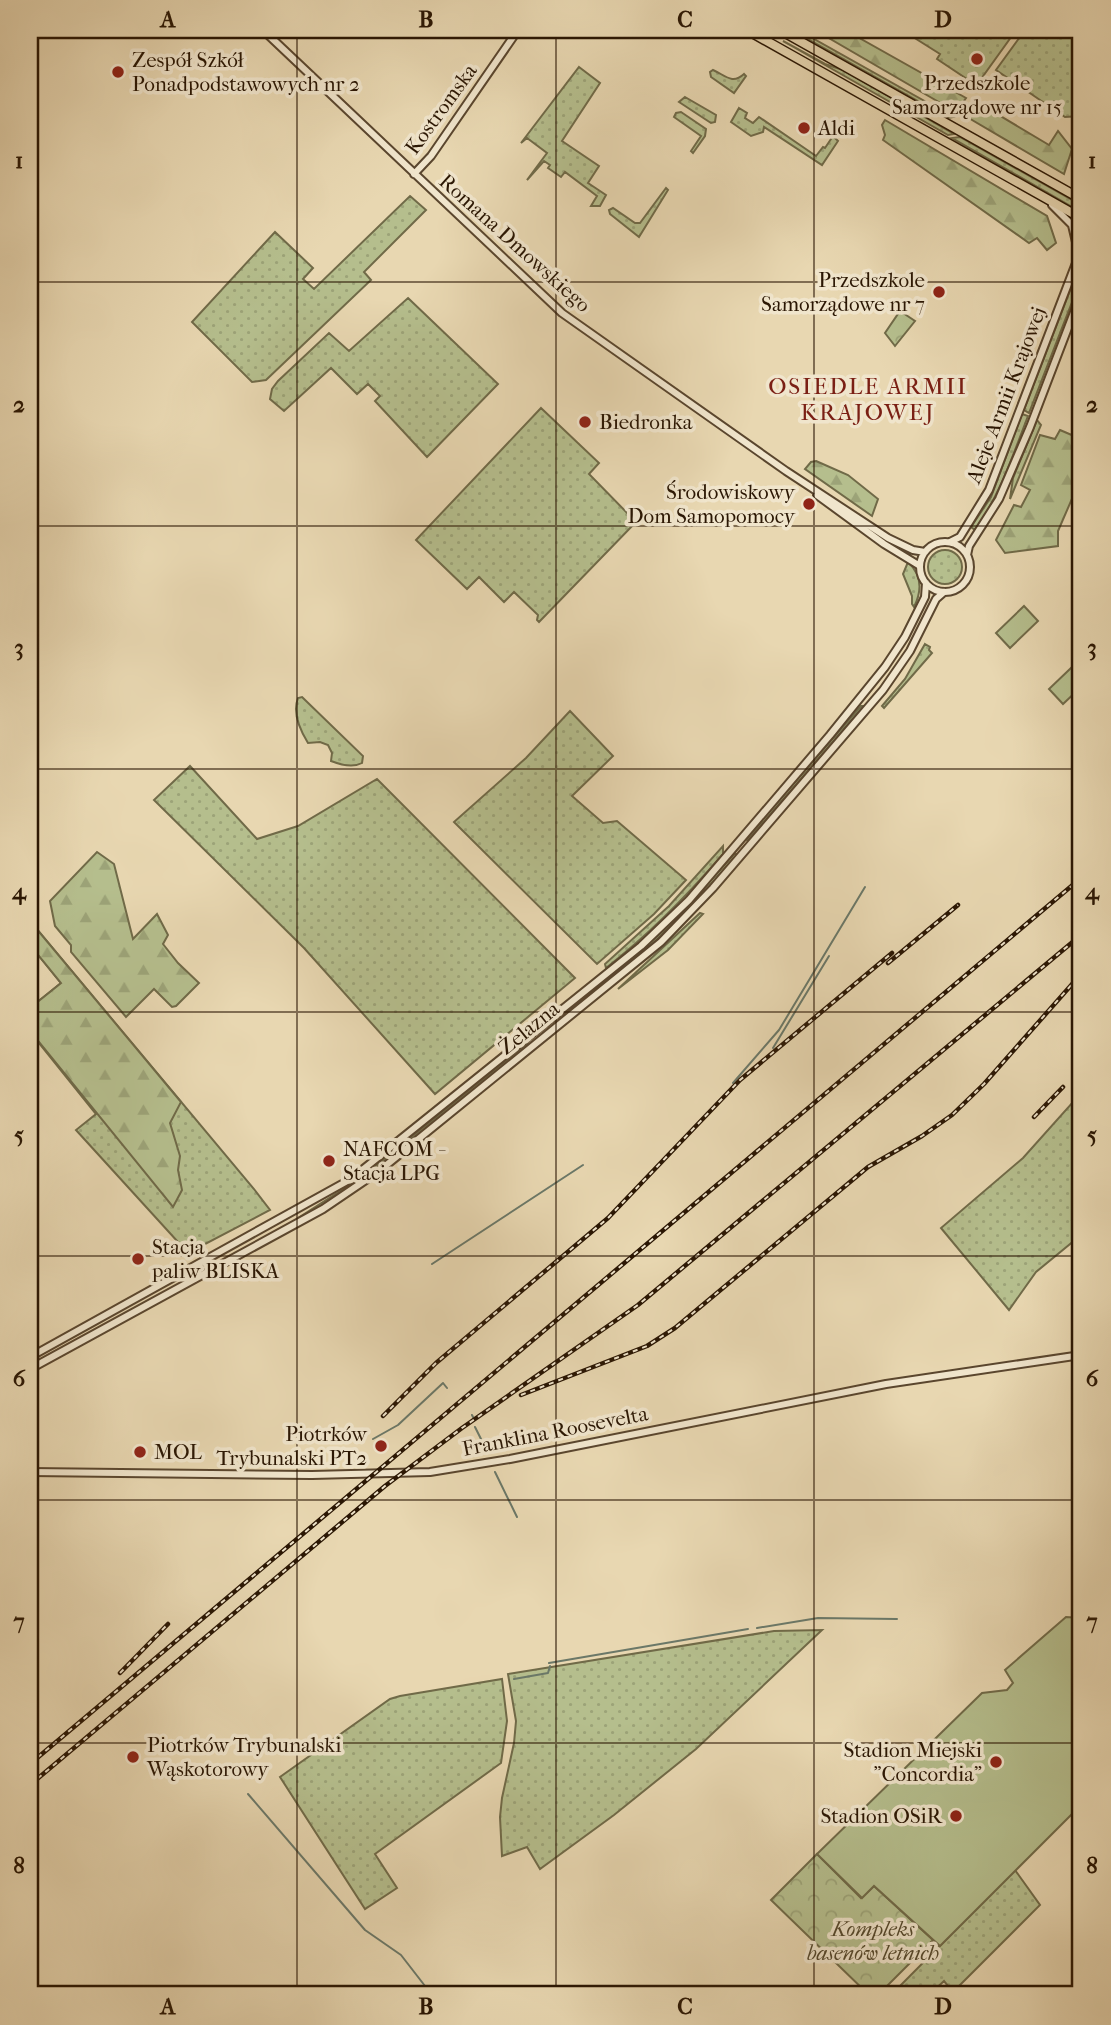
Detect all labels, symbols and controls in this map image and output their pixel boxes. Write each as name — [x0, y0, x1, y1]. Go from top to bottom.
text: A — [159, 6, 177, 33]
text: B — [419, 6, 434, 33]
text: C — [677, 6, 693, 33]
text: D — [934, 6, 952, 33]
place label: Zespół Szkół Ponadpodstawowych nr 2 — [132, 48, 360, 96]
marker: Przedszkole Samorządowe nr 15 — [969, 51, 985, 67]
street label: Kostromska — [400, 59, 482, 159]
marker: Zespół Szkół Ponadpodstawowych nr 2 — [110, 64, 126, 80]
place label: Przedszkole Samorządowe nr 15 — [892, 71, 1062, 119]
place label: Aldi — [817, 116, 855, 140]
marker: Aldi — [796, 120, 812, 136]
text: 1 — [15, 147, 23, 174]
text: 1 — [1088, 147, 1096, 174]
street label: Romana Dmowskiego — [434, 169, 596, 317]
place label: Przedszkole Samorządowe nr 7 — [761, 268, 925, 316]
marker: Przedszkole Samorządowe nr 7 — [931, 284, 947, 300]
street label: Aleje Armii Krajowej — [961, 303, 1051, 488]
district label: OSIEDLE ARMII KRAJOWEJ — [768, 373, 968, 426]
text: 2 — [13, 391, 25, 418]
text: 2 — [1086, 391, 1098, 418]
place label: Biedronka — [599, 410, 693, 434]
marker: Biedronka — [577, 414, 593, 430]
place label: Środowiskowy Dom Samopomocy — [628, 480, 796, 528]
marker: Środowiskowy Dom Samopomocy — [801, 496, 817, 512]
text: 3 — [14, 634, 24, 661]
text: 3 — [1087, 634, 1097, 661]
text: 4 — [11, 878, 27, 905]
text: 4 — [1084, 878, 1100, 905]
street label: Żelazna — [494, 996, 564, 1060]
text: 5 — [14, 1121, 24, 1148]
text: 5 — [1087, 1121, 1097, 1148]
place label: NAFCOM - Stacja LPG — [343, 1137, 446, 1185]
marker: NAFCOM - Stacja LPG — [321, 1153, 337, 1169]
place label: Stacja paliw BLISKA — [151, 1235, 279, 1283]
marker: Stacja paliw BLISKA — [130, 1251, 146, 1267]
text: 6 — [13, 1365, 26, 1392]
text: 6 — [1086, 1365, 1099, 1392]
street label: Franklina Roosevelta — [460, 1401, 650, 1461]
place label: Piotrków Trybunalski PT2 — [216, 1422, 368, 1470]
marker: Piotrków Trybunalski PT2 — [373, 1438, 389, 1454]
place label: MOL — [154, 1440, 202, 1464]
marker: MOL — [132, 1444, 148, 1460]
text: 7 — [12, 1608, 25, 1635]
text: 7 — [1085, 1608, 1098, 1635]
place label: Piotrków Trybunalski Wąskotorowy — [146, 1733, 341, 1781]
place label: Stadion Miejski "Concordia" — [843, 1738, 982, 1786]
marker: Piotrków Trybunalski Wąskotorowy — [125, 1749, 141, 1765]
marker: Stadion Miejski "Concordia" — [988, 1754, 1004, 1770]
place label: Stadion OSiR — [820, 1804, 943, 1828]
marker: Stadion OSiR — [948, 1808, 964, 1824]
text: 8 — [13, 1852, 25, 1879]
text: 8 — [1086, 1852, 1098, 1879]
park label: Kompleks basenów letnich — [807, 1917, 939, 1965]
text: A — [159, 1993, 177, 2020]
text: B — [419, 1993, 434, 2020]
text: C — [677, 1993, 693, 2020]
text: D — [934, 1993, 952, 2020]

